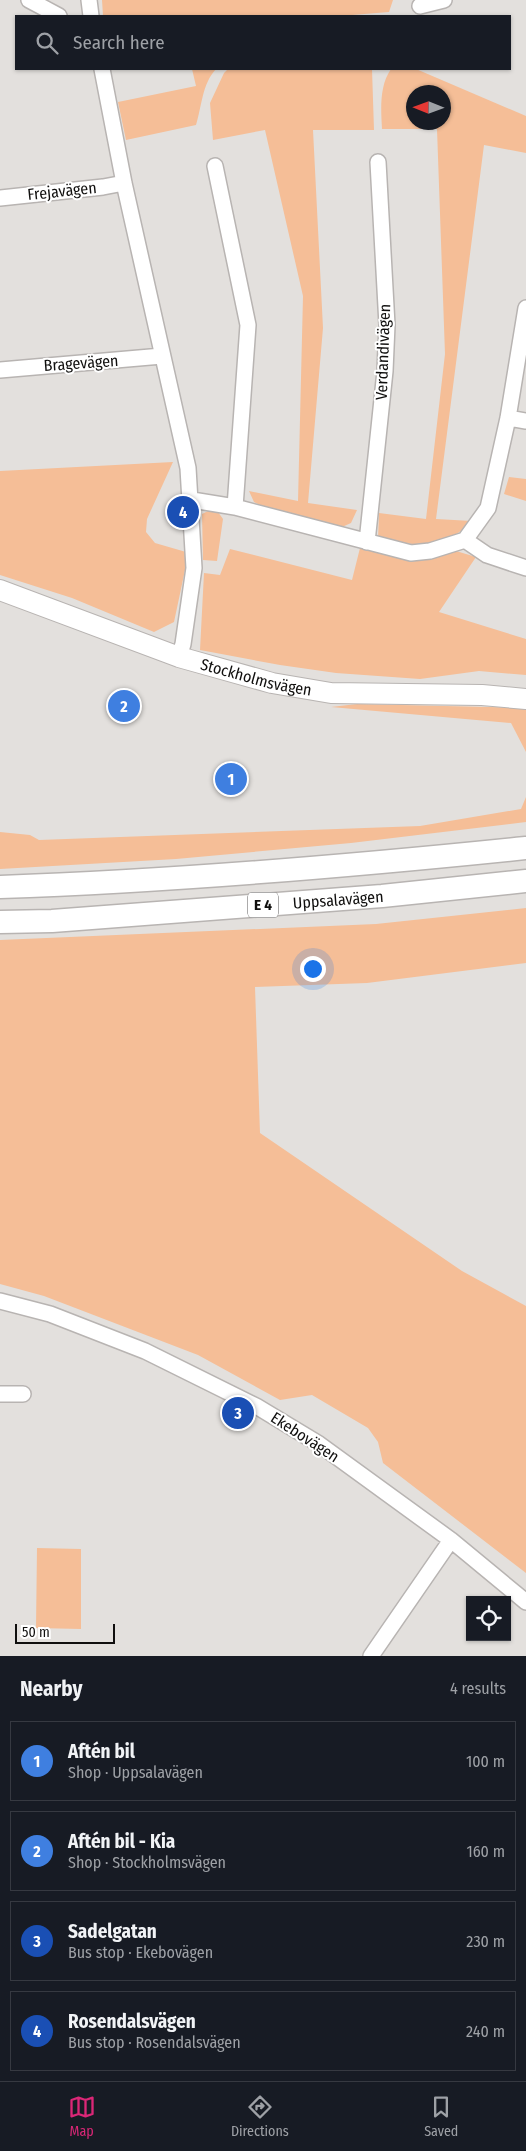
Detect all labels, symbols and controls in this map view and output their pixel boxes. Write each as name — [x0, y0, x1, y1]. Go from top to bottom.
search box — [15, 15, 511, 70]
icon: search — [33, 29, 61, 57]
text: Search here — [73, 31, 165, 54]
north arrow — [406, 85, 451, 130]
street label: Frejavägen — [27, 178, 97, 204]
street label: Verdandivägen — [372, 303, 394, 401]
street label: Bragevägen — [43, 351, 119, 375]
pin: 4 — [167, 493, 199, 531]
street label: Stockholmsvägen — [199, 654, 313, 699]
pin: 2 — [108, 687, 140, 725]
pin: 1 — [215, 760, 247, 798]
street label: Uppsalavägen — [292, 886, 384, 912]
road number: E 4 — [248, 892, 278, 918]
your location — [300, 956, 326, 982]
pin: 3 — [222, 1394, 254, 1432]
street label: Ekebovägen — [267, 1408, 343, 1466]
map controls — [466, 1596, 511, 1641]
button: locate — [466, 1596, 511, 1641]
scale bar — [15, 1621, 115, 1644]
text: 50 m — [22, 1624, 50, 1641]
text: Nearby — [20, 1676, 82, 1702]
text: 4 results — [450, 1679, 506, 1698]
text: Aftén bil — [68, 1740, 135, 1763]
text: 1 — [34, 1752, 40, 1771]
text: 100 m — [466, 1752, 505, 1771]
text: Shop · Uppsalavägen — [68, 1763, 203, 1782]
text: Aftén bil - Kia — [68, 1830, 175, 1853]
text: 2 — [33, 1842, 41, 1861]
text: 160 m — [466, 1842, 505, 1861]
text: Shop · Stockholmsvägen — [68, 1853, 226, 1872]
text: Sadelgatan — [68, 1920, 157, 1943]
text: 3 — [33, 1932, 41, 1951]
text: 230 m — [466, 1932, 505, 1951]
text: Bus stop · Ekebovägen — [68, 1943, 213, 1962]
text: Rosendalsvägen — [68, 2010, 196, 2033]
text: 4 — [33, 2022, 41, 2041]
text: 240 m — [466, 2022, 505, 2041]
text: Bus stop · Rosendalsvägen — [68, 2033, 241, 2052]
tab: Map — [68, 2093, 96, 2140]
tab: Directions — [231, 2093, 289, 2140]
tab: Saved — [424, 2093, 458, 2140]

